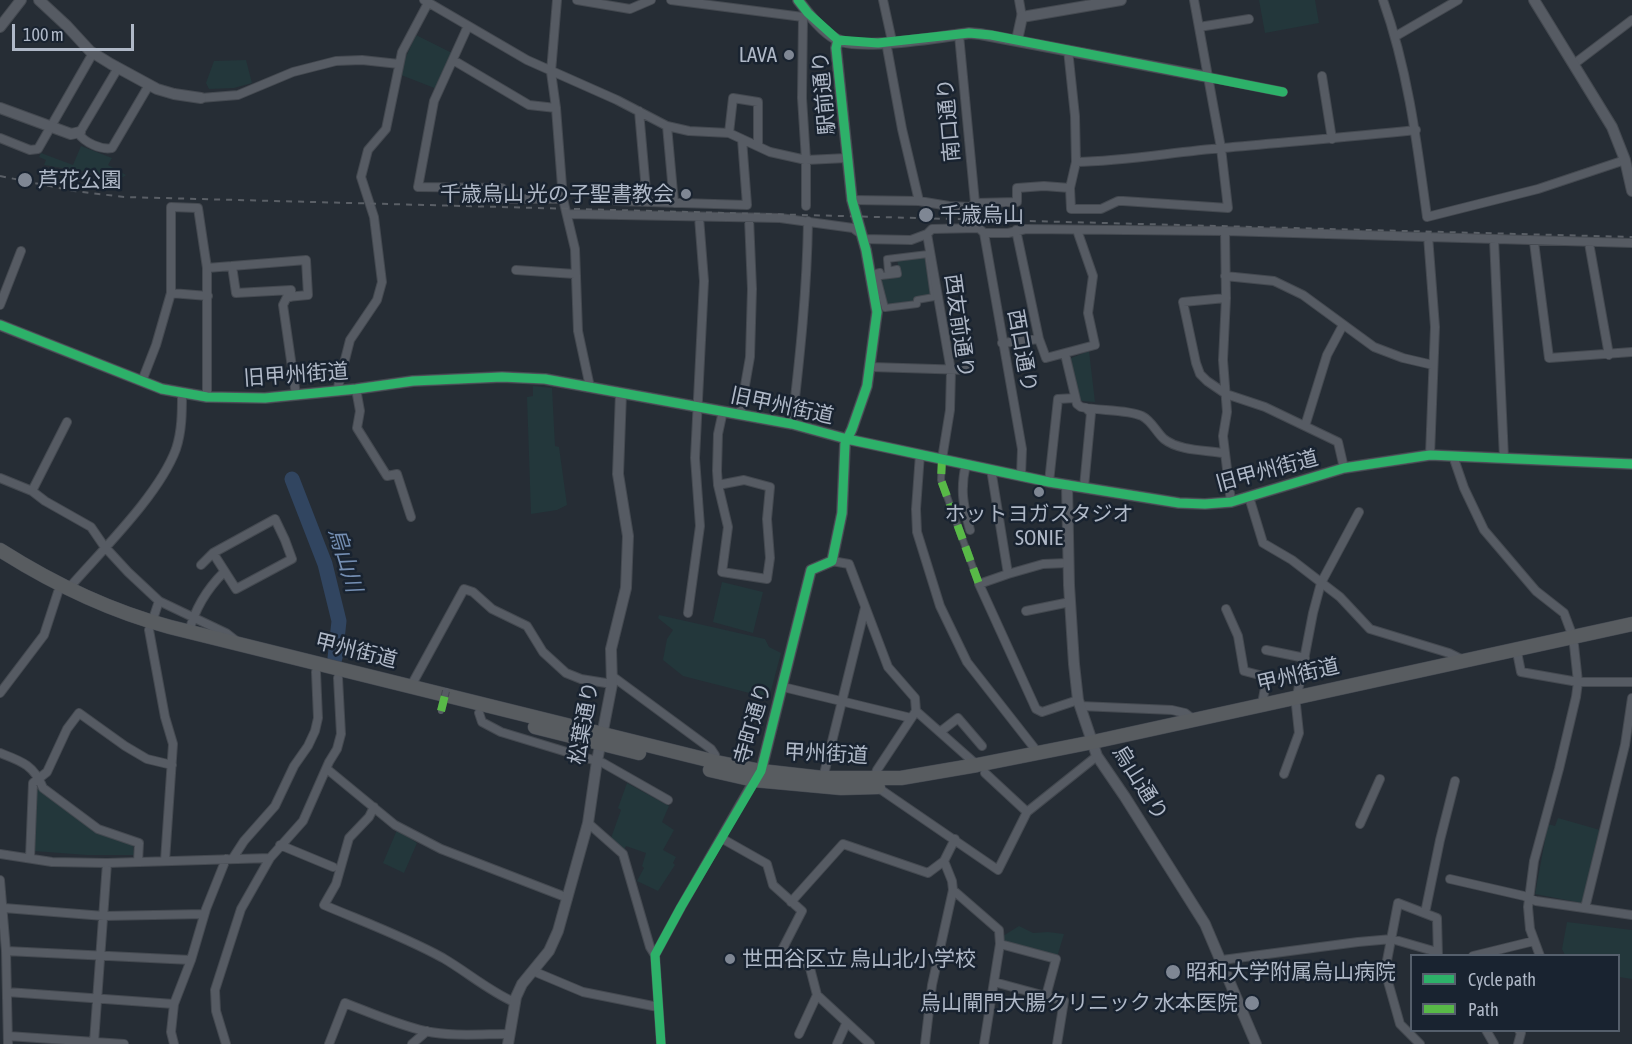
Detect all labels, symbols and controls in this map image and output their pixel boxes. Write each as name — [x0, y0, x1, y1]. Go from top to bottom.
scale bar — [15, 12, 136, 50]
text: 100 m — [23, 24, 64, 45]
place label: LAVA — [739, 42, 777, 68]
marker: LAVA — [782, 48, 796, 62]
street label: 駅前通り — [808, 50, 840, 136]
street label: 南口通り — [933, 77, 965, 163]
place label: 芦花公園 — [38, 167, 122, 193]
marker: 芦花公園 — [16, 171, 34, 189]
place label: 千歳烏山 光の子聖書教会 — [440, 181, 674, 207]
marker: 千歳烏山 光の子聖書教会 — [679, 187, 693, 201]
place label: 千歳烏山 — [940, 202, 1024, 228]
marker: 千歳烏山 — [917, 206, 935, 224]
street label: 西友前通り — [939, 272, 979, 380]
street label: 西口通り — [1002, 307, 1042, 395]
street label: 旧甲州街道 — [243, 359, 349, 391]
street label: 旧甲州街道 — [728, 383, 836, 429]
street label: 旧甲州街道 — [1213, 445, 1321, 497]
marker: ホットヨガスタジオ SONIE — [1032, 485, 1046, 499]
place label: ホットヨガスタジオ SONIE — [945, 501, 1133, 551]
water label: 烏山川 — [323, 525, 367, 595]
street label: 甲州街道 — [312, 629, 400, 673]
street label: 甲州街道 — [1254, 653, 1342, 697]
street label: 松葉通り — [564, 679, 604, 767]
street label: 寺町通り — [729, 679, 777, 767]
street label: 甲州街道 — [783, 739, 869, 769]
street label: 烏山通り — [1107, 741, 1173, 825]
place label: 世田谷区立 烏山北小学校 — [742, 946, 976, 972]
marker: 世田谷区立 烏山北小学校 — [723, 952, 737, 966]
legend — [1410, 954, 1620, 1032]
place label: 昭和大学附属烏山病院 — [1186, 959, 1396, 985]
marker: 昭和大学附属烏山病院 — [1164, 963, 1182, 981]
text: Cycle path — [1468, 969, 1536, 990]
place label: 烏山閘門大腸クリニック 水本医院 — [920, 990, 1238, 1016]
marker: 烏山閘門大腸クリニック 水本医院 — [1243, 994, 1261, 1012]
text: Path — [1468, 999, 1499, 1020]

